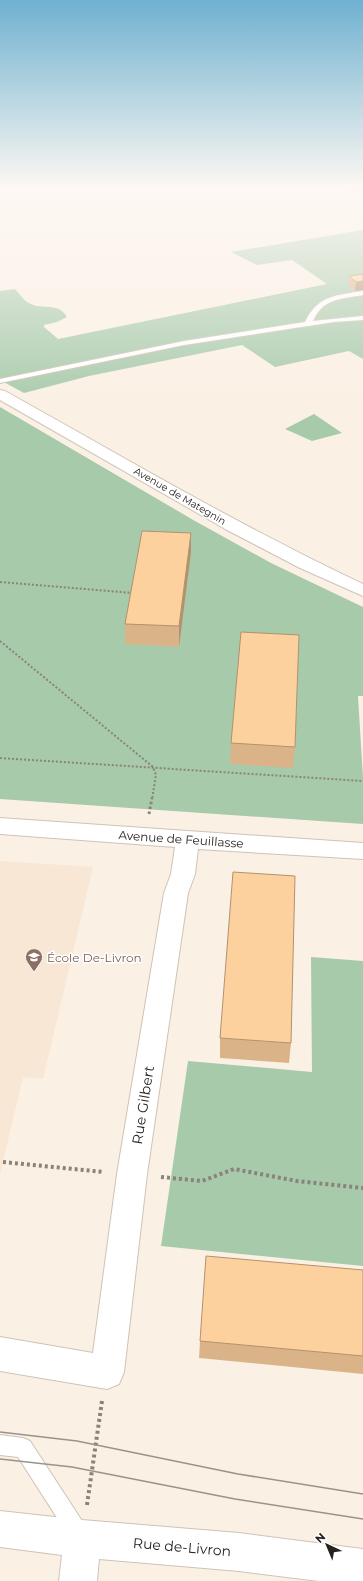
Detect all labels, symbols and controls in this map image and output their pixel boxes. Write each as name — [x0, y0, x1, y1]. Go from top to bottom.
street label: Avenue de Mategnin — [132, 464, 228, 528]
street label: Avenue de Feuillasse — [118, 827, 244, 851]
school or university icon: École De-Livron — [24, 947, 44, 972]
place label: École De-Livron — [47, 950, 142, 965]
street label: Rue Gilbert — [128, 1064, 158, 1146]
north arrow — [307, 1525, 347, 1565]
text: N — [312, 1530, 328, 1546]
street label: Rue de-Livron — [132, 1534, 232, 1560]

